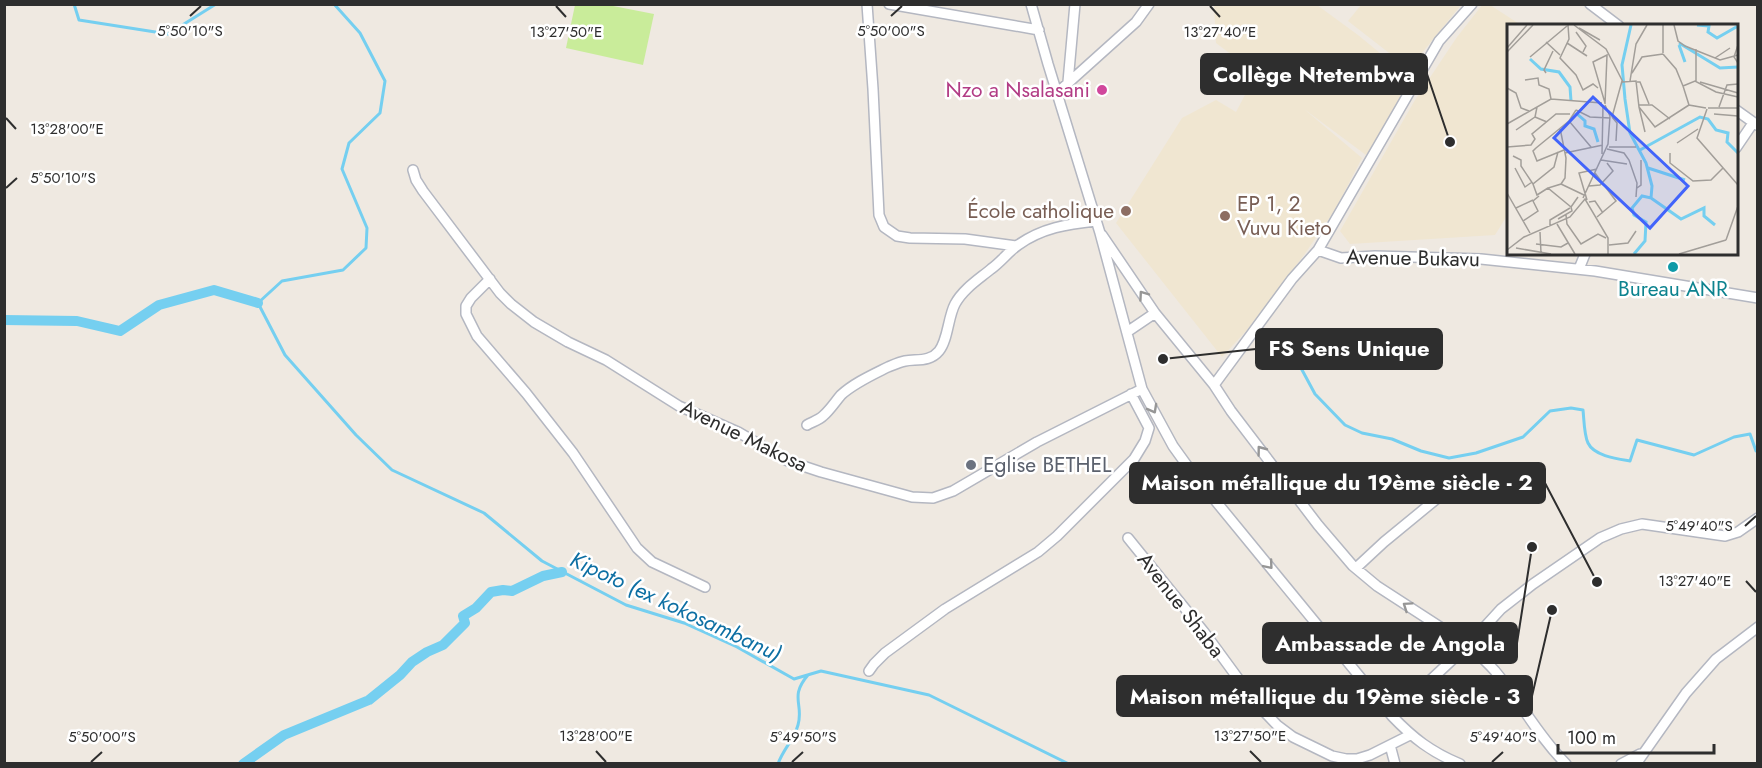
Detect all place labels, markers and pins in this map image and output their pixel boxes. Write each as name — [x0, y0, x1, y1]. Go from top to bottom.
callout: Collège Ntetembwa — [1201, 54, 1427, 94]
place label: Nzo a Nsalasani — [945, 75, 1090, 105]
marker: Nzo a Nsalasani — [1095, 83, 1109, 97]
place label: EP 1, 2 Vuvu Kieto — [1237, 189, 1332, 243]
place label: École catholique — [967, 196, 1114, 226]
marker: École catholique — [1119, 204, 1133, 218]
marker: EP 1, 2 Vuvu Kieto — [1218, 209, 1232, 223]
marker: Bureau ANR — [1666, 260, 1680, 274]
place label: Bureau ANR — [1618, 274, 1728, 304]
callout: FS Sens Unique — [1256, 329, 1442, 369]
place label: Eglise BETHEL — [983, 450, 1112, 480]
marker: Eglise BETHEL — [964, 458, 978, 472]
callout: Maison métallique du 19ème siècle - 2 — [1130, 463, 1545, 503]
callout: Ambassade de Angola — [1263, 623, 1517, 663]
callout: Maison métallique du 19ème siècle - 3 — [1117, 676, 1532, 716]

